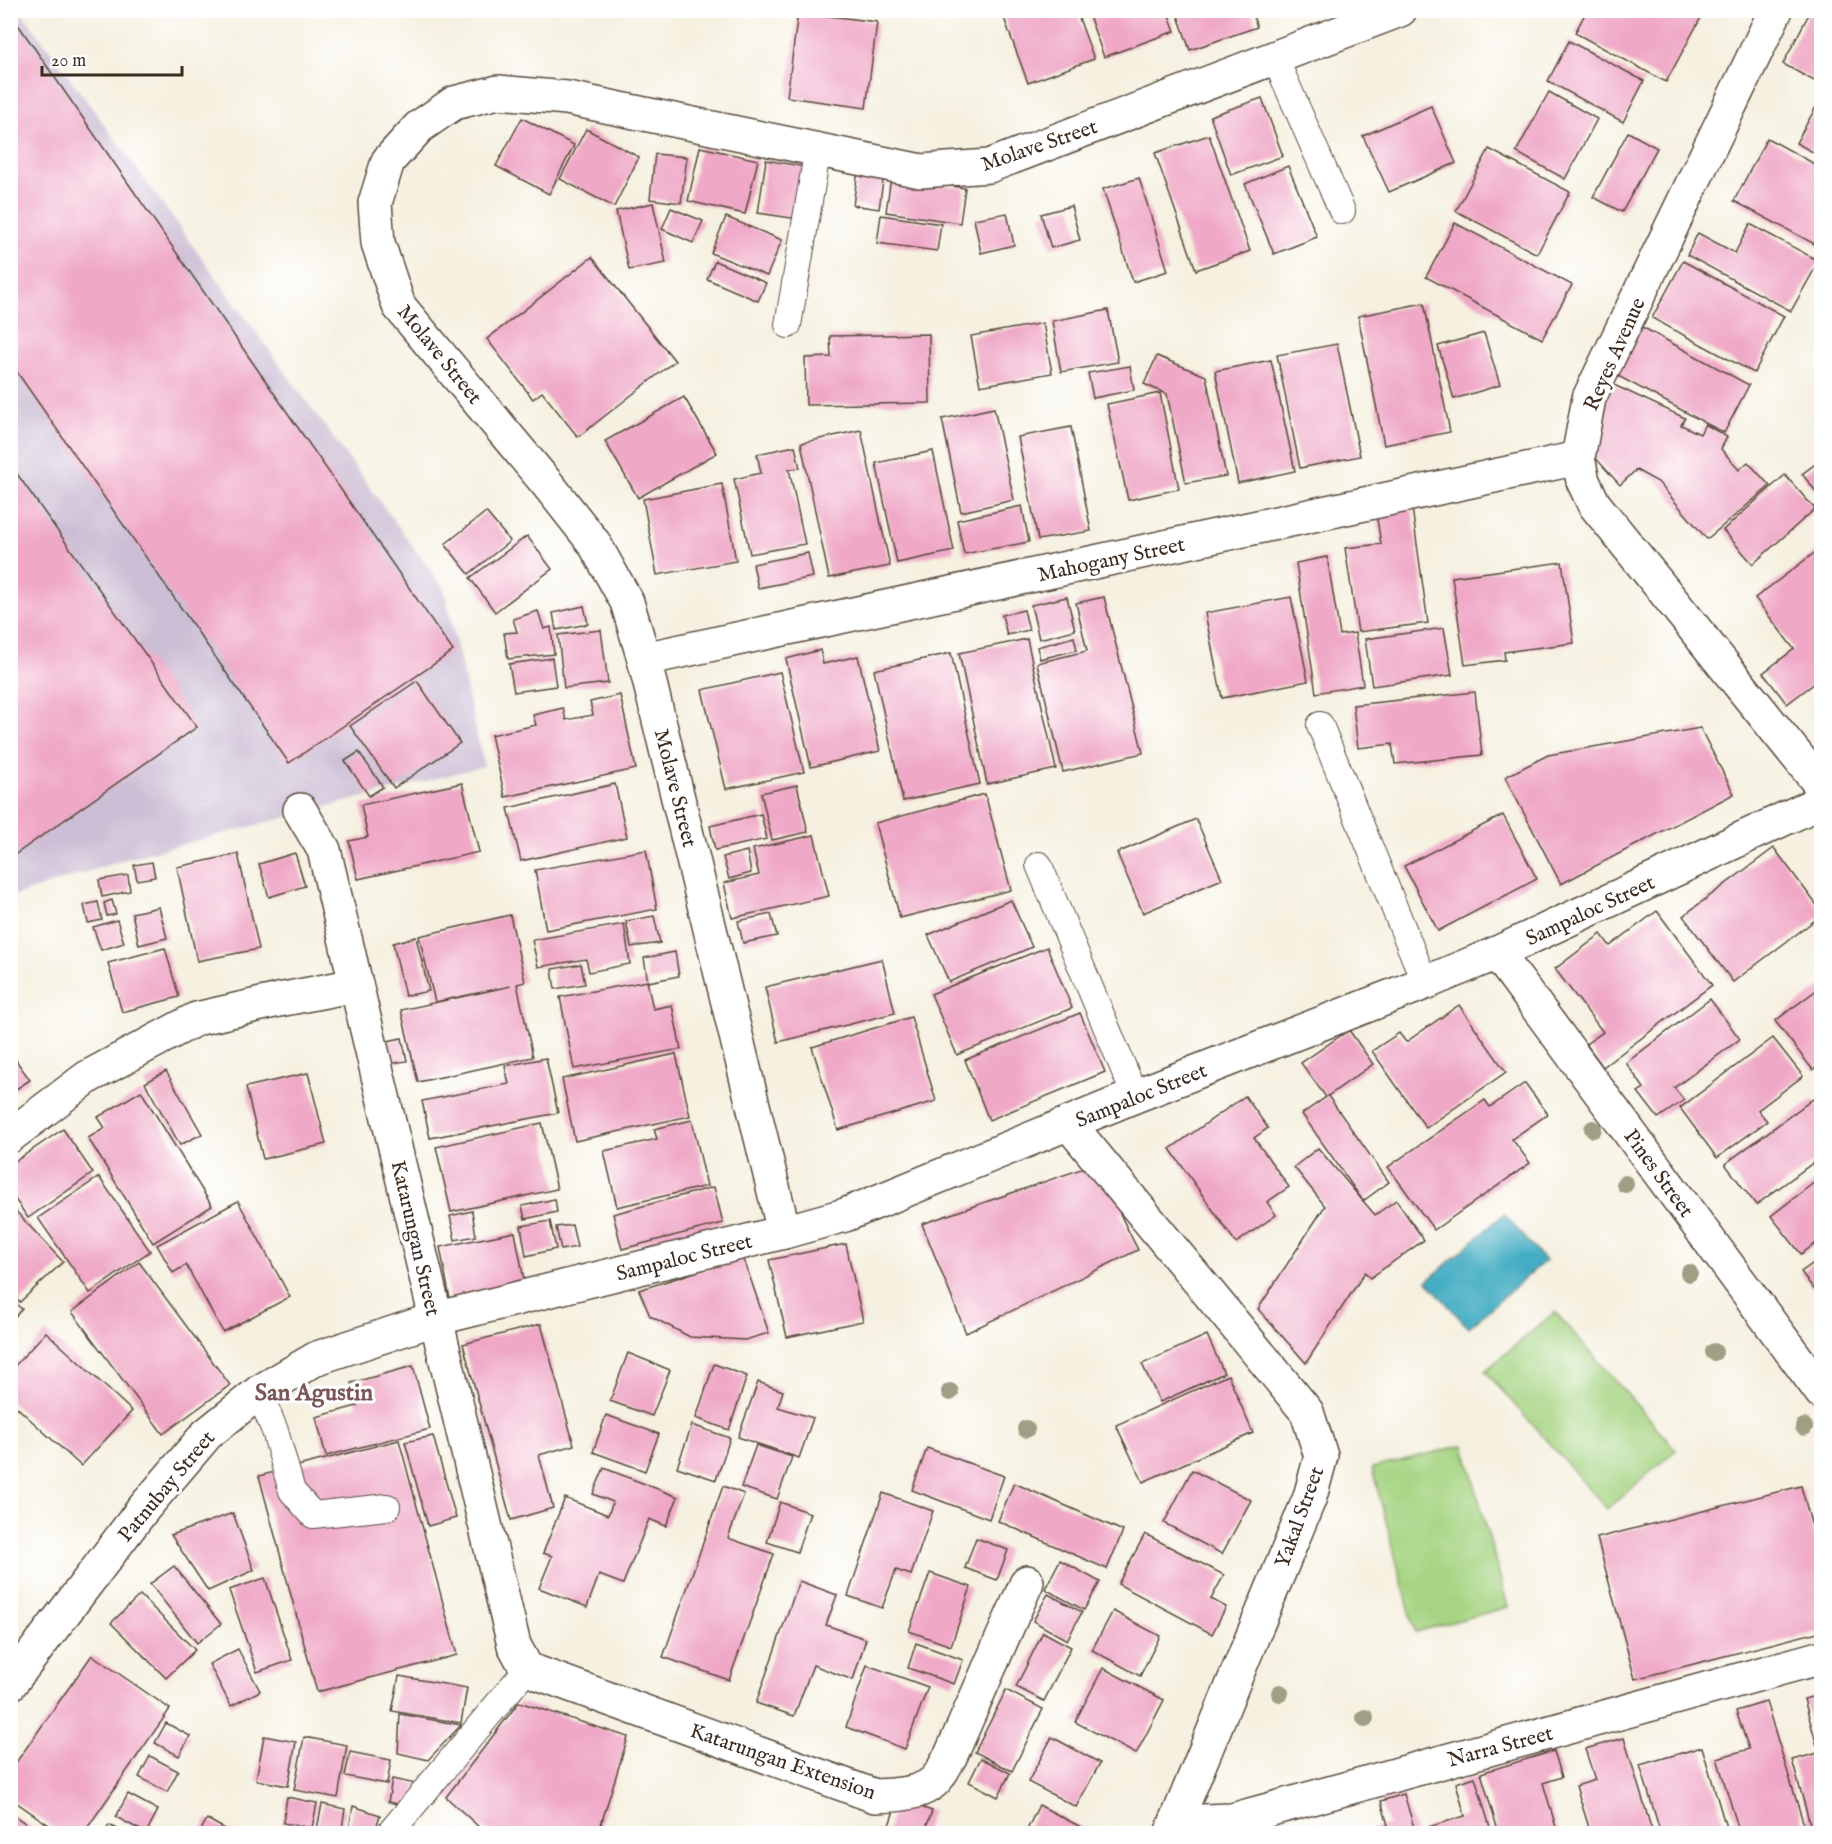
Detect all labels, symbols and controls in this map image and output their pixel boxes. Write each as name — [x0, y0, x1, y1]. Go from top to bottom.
scale bar — [42, 39, 182, 77]
text: 20 m — [51, 50, 86, 73]
street label: Molave Street — [978, 114, 1101, 179]
street label: Reyes Avenue — [1578, 293, 1653, 416]
street label: Molave Street — [390, 299, 487, 410]
street label: Mahogany Street — [1035, 532, 1187, 589]
street label: Molave Street — [647, 726, 702, 850]
street label: Sampaloc Street — [1522, 870, 1659, 953]
street label: Sampaloc Street — [1072, 1058, 1211, 1135]
street label: Pines Street — [1617, 1124, 1699, 1223]
street label: Katarungan Street — [384, 1158, 446, 1319]
street label: Sampaloc Street — [614, 1229, 755, 1288]
district label: San Agustin — [255, 1378, 373, 1409]
street label: Patnubay Street — [113, 1426, 222, 1548]
street label: Yakal Street — [1270, 1463, 1331, 1572]
street label: Katarungan Extension — [686, 1718, 879, 1807]
street label: Narra Street — [1445, 1720, 1556, 1774]

